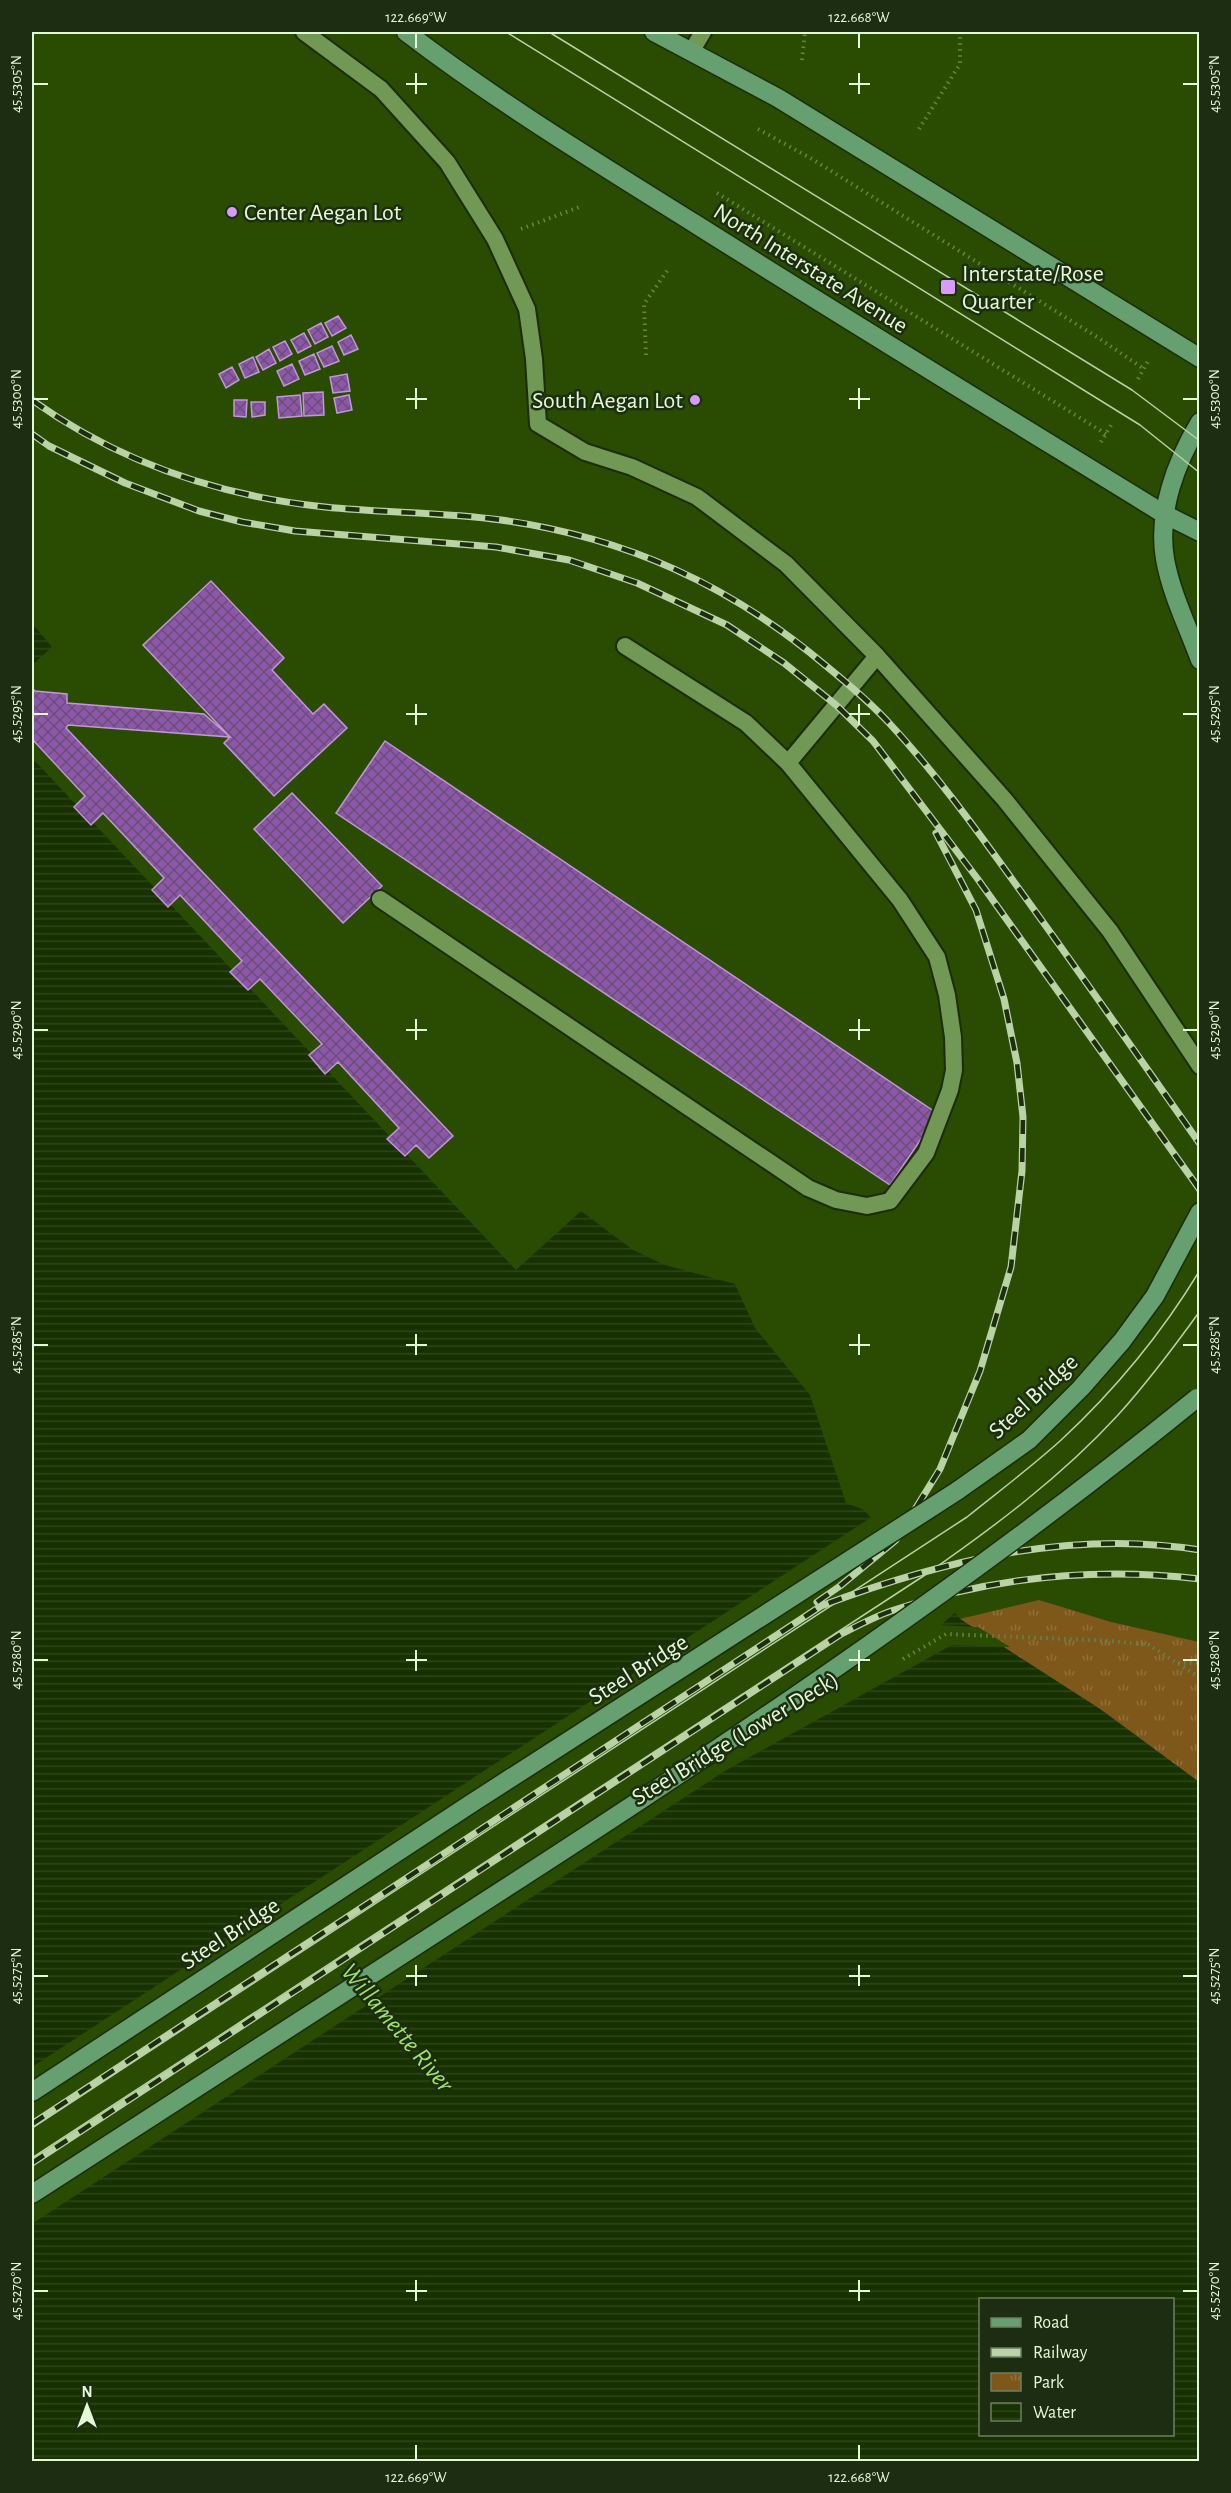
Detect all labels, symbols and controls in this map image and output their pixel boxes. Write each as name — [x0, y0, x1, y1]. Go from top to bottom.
text: 122.669°W — [385, 10, 447, 25]
text: 122.668°W — [828, 10, 890, 25]
text: 45.5305°N — [9, 55, 24, 113]
text: 45.5305°N — [1207, 55, 1222, 113]
street label: North Interstate Avenue — [709, 199, 912, 338]
place label: Center Aegan Lot — [244, 201, 402, 225]
marker: Center Aegan Lot — [225, 205, 239, 219]
place label: Interstate/Rose Quarter — [962, 262, 1104, 314]
marker: Interstate/Rose Quarter — [939, 278, 957, 296]
text: 45.5300°N — [9, 369, 24, 429]
text: 45.5300°N — [1207, 369, 1222, 429]
place label: South Aegan Lot — [532, 389, 683, 413]
marker: South Aegan Lot — [688, 393, 702, 407]
text: 45.5295°N — [9, 685, 24, 743]
text: 45.5295°N — [1207, 685, 1222, 743]
text: 45.5290°N — [9, 1000, 24, 1060]
text: 45.5290°N — [1207, 1000, 1222, 1060]
text: 45.5285°N — [9, 1316, 24, 1374]
text: 45.5285°N — [1207, 1316, 1222, 1374]
street label: Steel Bridge — [985, 1350, 1083, 1444]
text: 45.5280°N — [9, 1630, 24, 1690]
street label: Steel Bridge — [585, 1630, 692, 1710]
text: 45.5280°N — [1207, 1630, 1222, 1690]
street label: Steel Bridge (Lower Deck) — [628, 1668, 843, 1810]
street label: Steel Bridge — [177, 1893, 284, 1974]
text: 45.5275°N — [9, 1947, 24, 2005]
text: 45.5275°N — [1207, 1947, 1222, 2005]
water label: Willamette River — [336, 1958, 459, 2098]
text: 45.5270°N — [9, 2262, 24, 2320]
text: 45.5270°N — [1207, 2262, 1222, 2320]
legend — [979, 2298, 1174, 2436]
text: Road — [1033, 2314, 1069, 2332]
text: Railway — [1033, 2344, 1088, 2362]
text: Park — [1033, 2374, 1065, 2392]
north arrow — [57, 2376, 117, 2436]
text: N — [81, 2384, 93, 2400]
text: Water — [1033, 2404, 1076, 2422]
text: 122.669°W — [385, 2470, 447, 2485]
text: 122.668°W — [828, 2470, 890, 2485]

